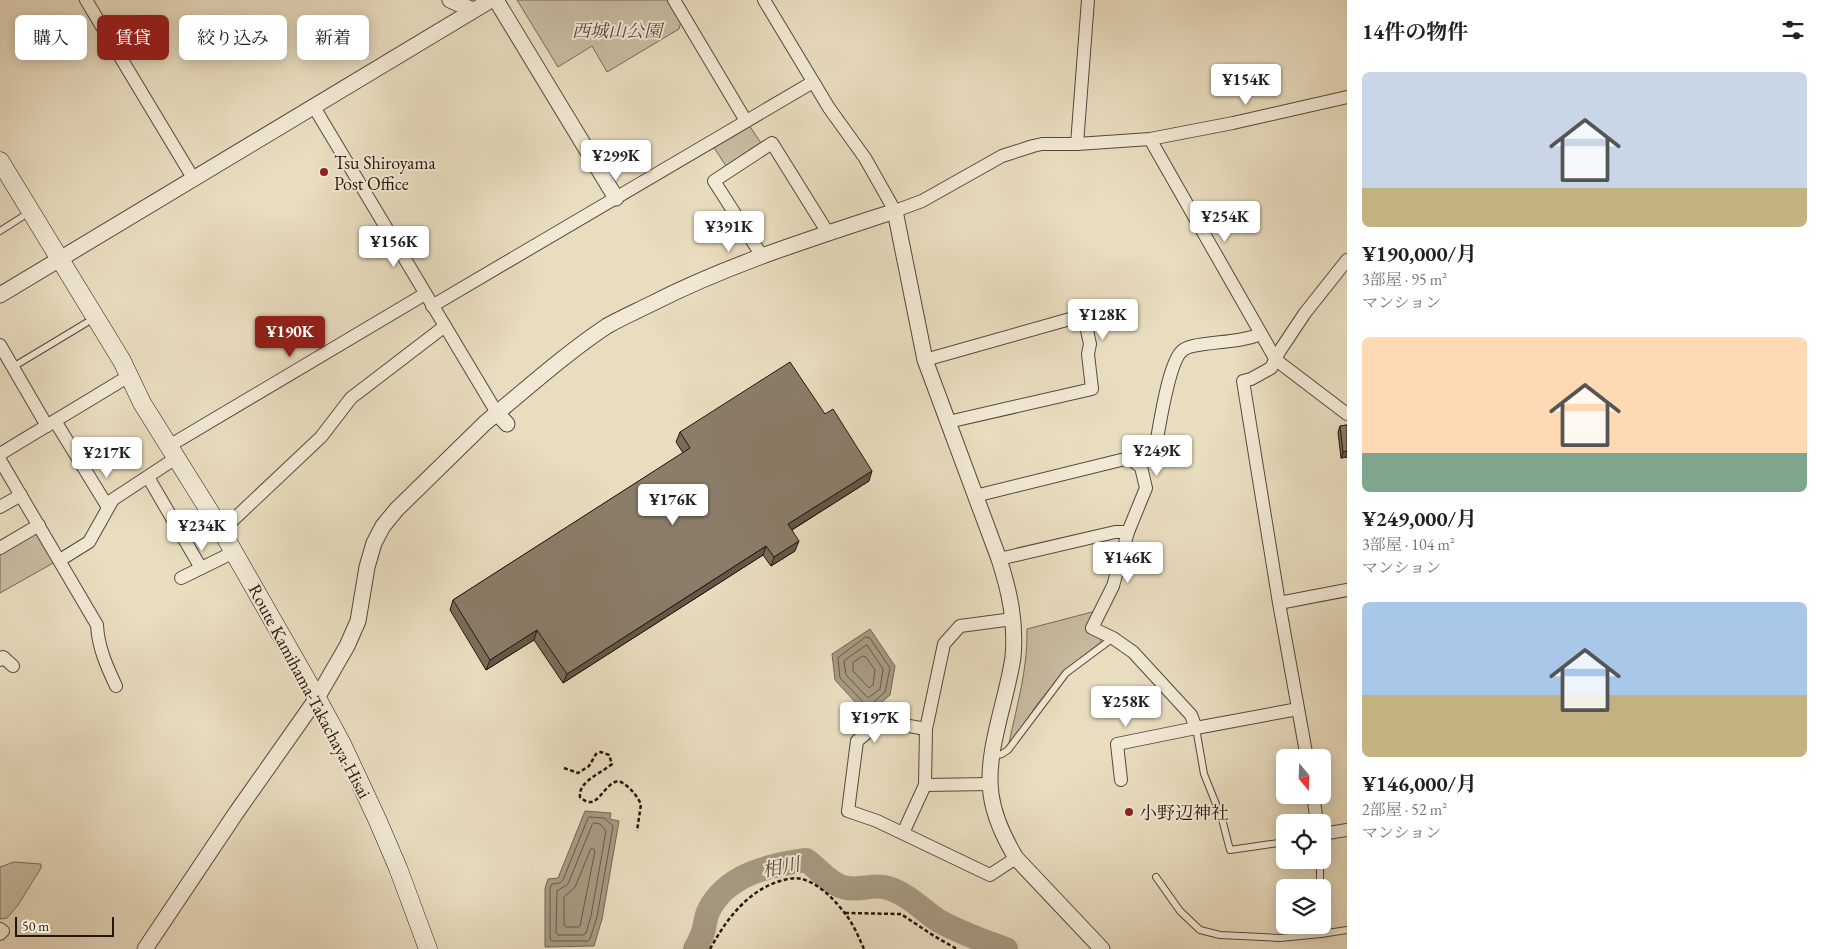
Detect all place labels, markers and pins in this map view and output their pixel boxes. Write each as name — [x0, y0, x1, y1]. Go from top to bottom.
pin: ¥154K — [1211, 64, 1281, 106]
pin: ¥299K — [581, 140, 651, 182]
place label: Tsu Shiroyama Post Office — [334, 151, 436, 195]
marker: Tsu Shiroyama Post Office — [318, 166, 330, 178]
pin: ¥254K — [1190, 200, 1260, 243]
pin: ¥391K — [694, 210, 764, 253]
pin: ¥156K — [359, 226, 429, 268]
pin: ¥128K — [1068, 298, 1138, 341]
pin: ¥190K — [255, 316, 325, 358]
pin: ¥249K — [1122, 434, 1192, 477]
pin: ¥217K — [72, 436, 142, 479]
pin: ¥176K — [638, 484, 708, 526]
pin: ¥234K — [167, 510, 237, 552]
pin: ¥146K — [1093, 542, 1163, 584]
pin: ¥258K — [1091, 686, 1161, 728]
pin: ¥197K — [840, 702, 910, 744]
place label: 小野辺神社 — [1139, 801, 1229, 824]
marker: 小野辺神社 — [1123, 806, 1135, 818]

